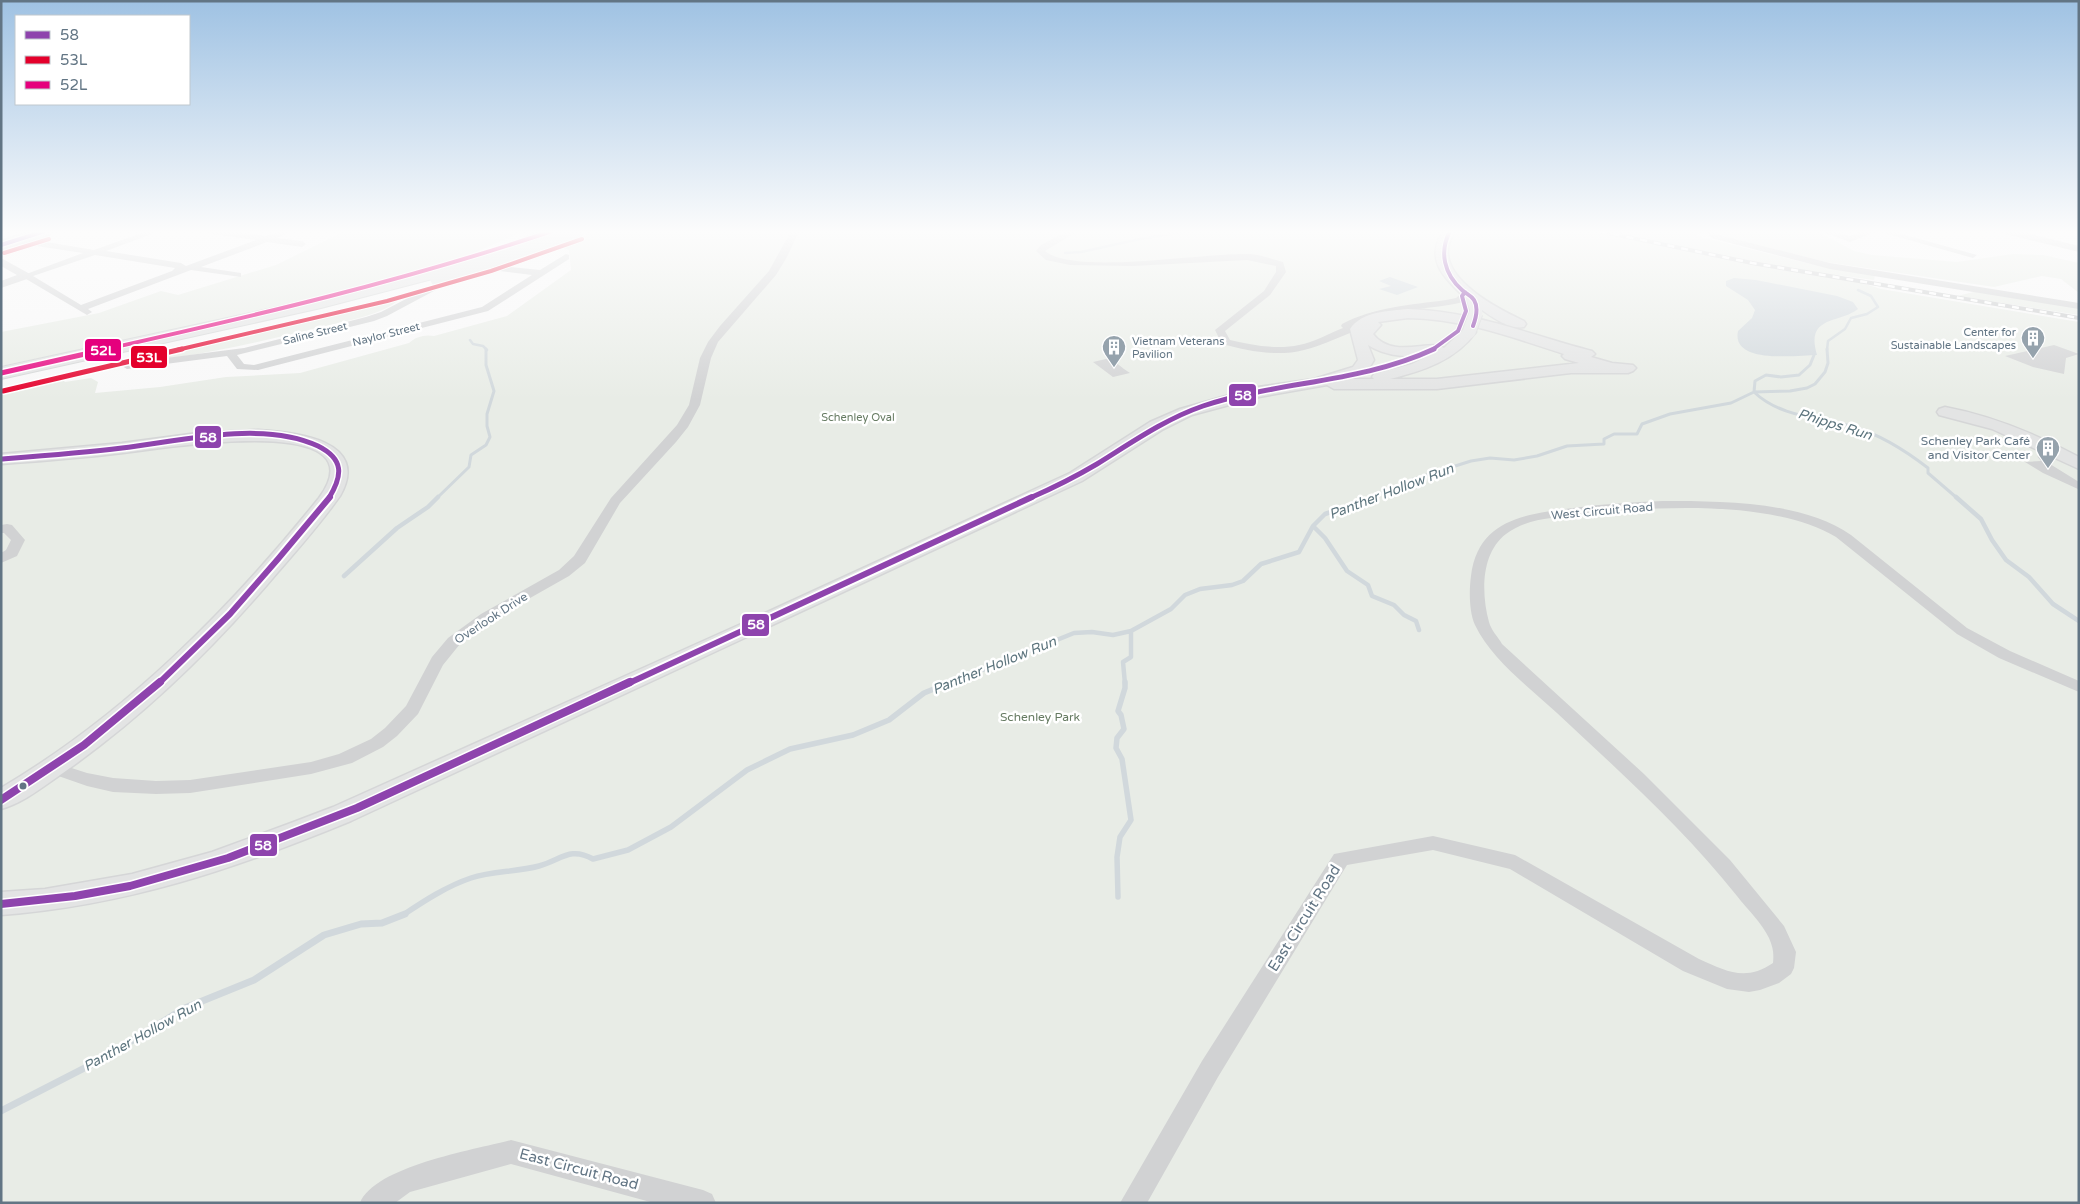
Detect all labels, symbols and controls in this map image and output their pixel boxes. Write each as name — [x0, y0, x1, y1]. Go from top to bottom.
legend — [15, 15, 190, 105]
text: 58 — [60, 26, 79, 44]
text: 53L — [60, 51, 88, 69]
text: 52L — [60, 76, 88, 94]
street label: Saline Street — [282, 319, 349, 348]
street label: Naylor Street — [351, 320, 421, 349]
building icon: Center for Sustainable Landscapes — [2020, 325, 2046, 359]
place label: Center for Sustainable Landscapes — [1891, 326, 2017, 352]
building icon: Vietnam Veterans Pavilion — [1101, 334, 1127, 368]
place label: Vietnam Veterans Pavilion — [1132, 335, 1225, 361]
line badge: 52L — [84, 338, 122, 362]
text: 52L — [90, 342, 117, 359]
line badge: 53L — [130, 345, 168, 369]
text: 53L — [136, 349, 163, 366]
line badge: 58 — [1228, 383, 1257, 407]
text: 58 — [1234, 387, 1252, 404]
water label: Phipps Run — [1796, 405, 1874, 444]
park label: Schenley Oval — [821, 411, 895, 424]
line badge: 58 — [194, 425, 222, 449]
text: 58 — [199, 429, 217, 446]
place label: Schenley Park Café and Visitor Center — [1921, 434, 2030, 462]
building icon: Schenley Park Café and Visitor Center — [2035, 435, 2061, 469]
water label: Panther Hollow Run — [1326, 460, 1456, 523]
street label: West Circuit Road — [1551, 500, 1653, 522]
street label: Overlook Drive — [452, 589, 530, 647]
line badge: 58 — [741, 613, 770, 637]
text: 58 — [747, 616, 765, 633]
water label: Panther Hollow Run — [930, 633, 1059, 698]
park label: Schenley Park — [1000, 710, 1081, 724]
unlabelled marker — [18, 781, 28, 791]
line badge: 58 — [249, 833, 278, 857]
text: 58 — [254, 837, 272, 854]
street label: East Circuit Road — [1264, 861, 1344, 975]
water label: Panther Hollow Run — [80, 996, 205, 1075]
street label: East Circuit Road — [517, 1144, 641, 1194]

